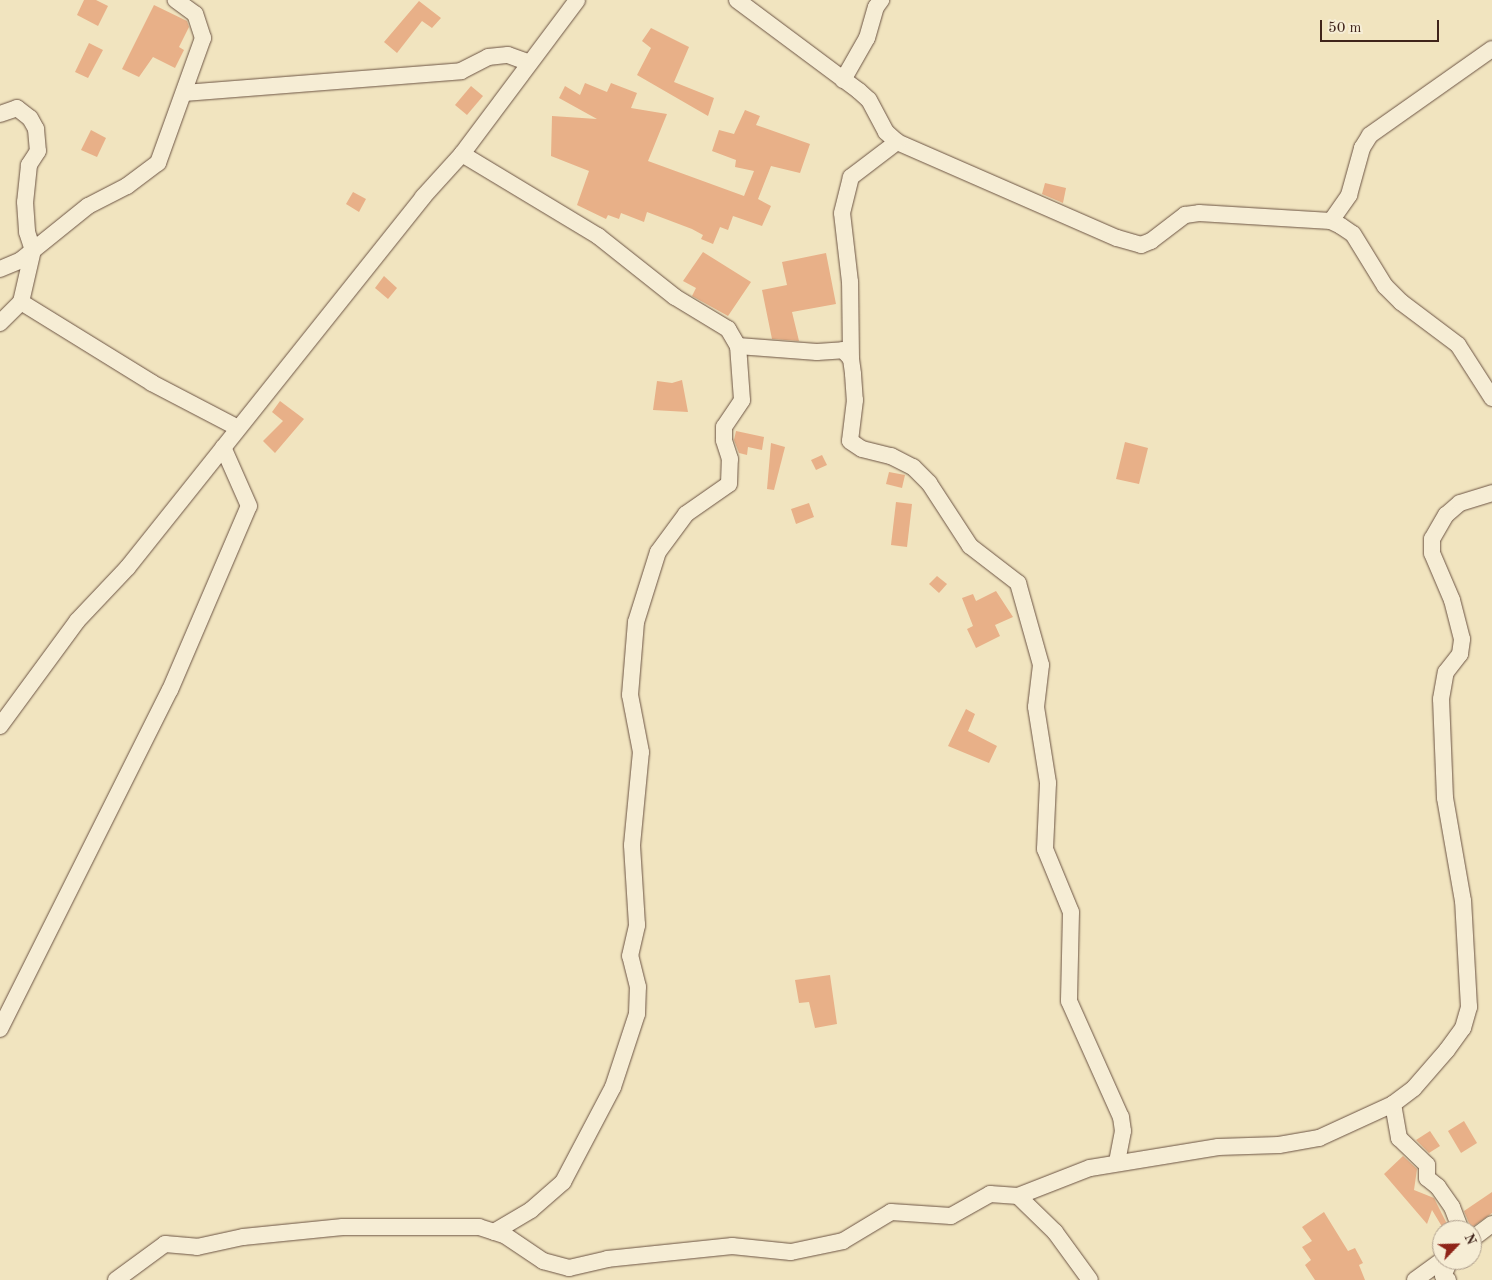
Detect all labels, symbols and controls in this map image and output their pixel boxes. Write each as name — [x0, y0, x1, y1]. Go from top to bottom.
scale bar — [1322, 10, 1441, 42]
text: 50 m — [1328, 21, 1362, 36]
north arrow — [1432, 1220, 1482, 1270]
text: N — [1461, 1232, 1478, 1247]

